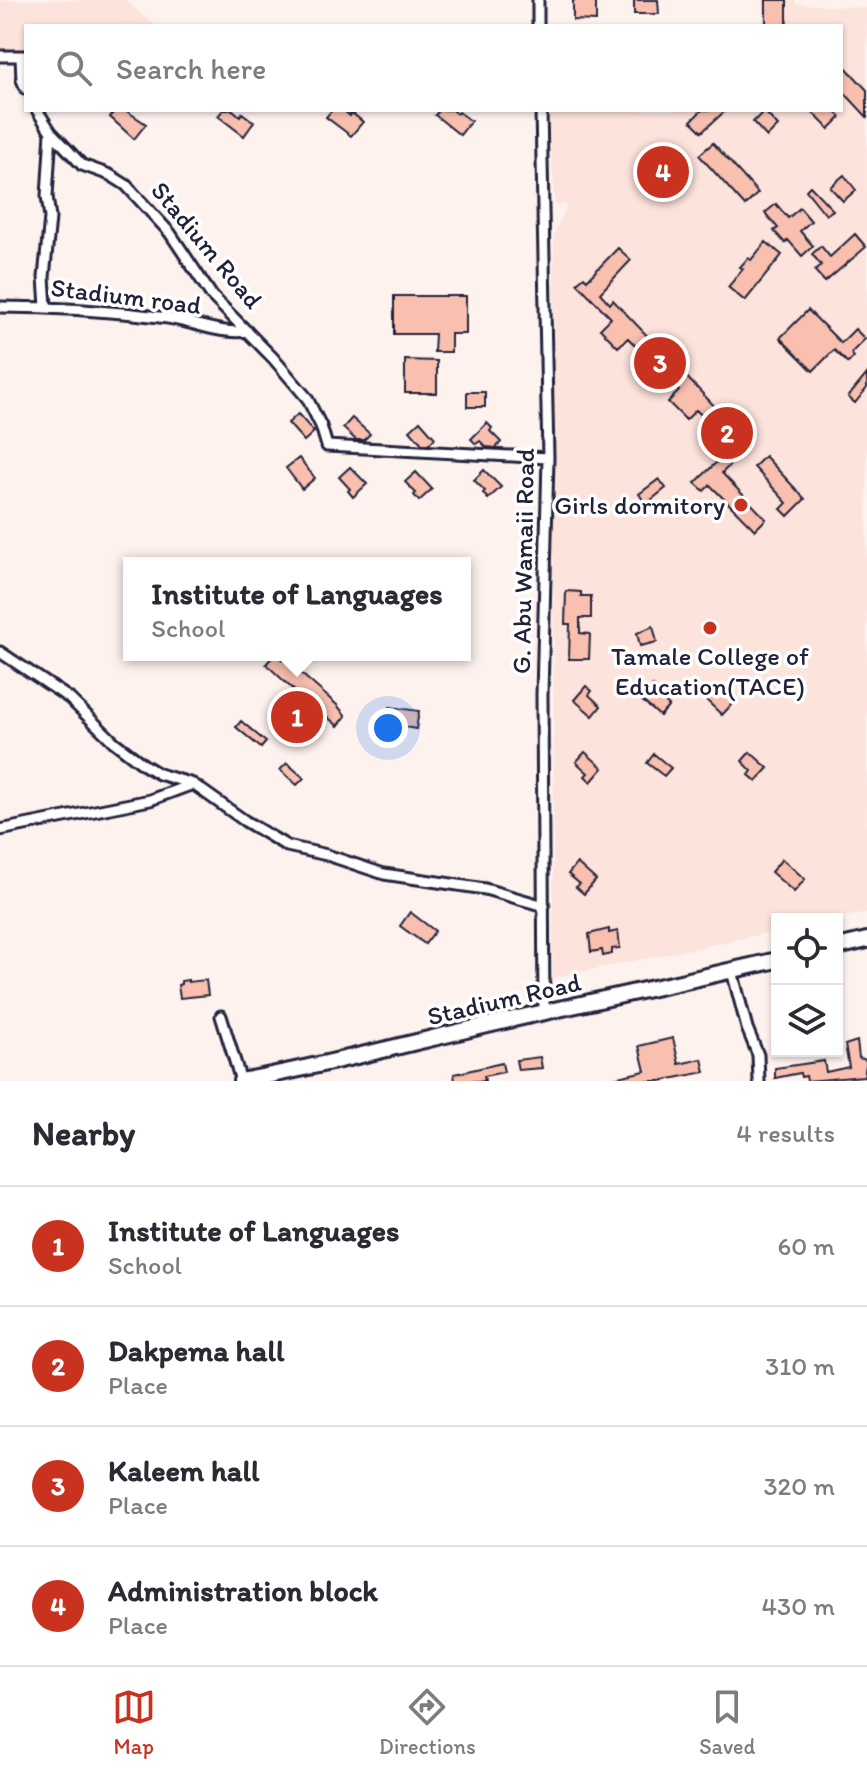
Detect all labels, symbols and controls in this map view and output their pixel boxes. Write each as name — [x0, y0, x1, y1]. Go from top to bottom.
search box — [24, 24, 843, 112]
icon: search — [52, 46, 96, 90]
text: Search here — [116, 50, 266, 87]
pin: 4 — [637, 142, 689, 202]
street label: Stadium Road — [144, 175, 270, 316]
street label: Stadium road — [49, 271, 203, 321]
pin: 3 — [634, 333, 686, 393]
pin: 2 — [701, 403, 753, 463]
street label: G. Abu Wamaii Road — [505, 447, 541, 674]
place label: Girls dormitory — [554, 489, 725, 521]
marker: Girls dormitory — [732, 496, 750, 514]
popup — [123, 557, 471, 661]
text: Institute of Languages — [151, 575, 443, 612]
text: School — [151, 612, 225, 644]
marker: Tamale College of Education(TACE) — [701, 619, 719, 637]
place label: Tamale College of Education(TACE) — [611, 640, 809, 702]
pin: 1 — [271, 687, 323, 747]
your location — [368, 708, 408, 748]
map controls — [771, 913, 843, 1057]
button: locate — [771, 913, 843, 985]
street label: Stadium Road — [424, 966, 585, 1032]
button: layers — [771, 985, 843, 1057]
text: Nearby — [32, 1113, 135, 1154]
text: 4 results — [736, 1117, 835, 1149]
text: Institute of Languages — [108, 1212, 399, 1249]
text: 1 — [52, 1230, 64, 1262]
text: 60 m — [778, 1230, 835, 1262]
text: School — [108, 1249, 182, 1281]
text: Dakpema hall — [108, 1332, 284, 1369]
text: 2 — [51, 1350, 65, 1382]
text: 310 m — [765, 1350, 835, 1382]
text: Place — [108, 1369, 168, 1401]
text: Kaleem hall — [108, 1452, 259, 1489]
text: 3 — [51, 1470, 65, 1502]
text: 320 m — [763, 1470, 835, 1502]
text: Place — [108, 1489, 168, 1521]
text: Administration block — [108, 1572, 378, 1609]
text: 4 — [50, 1590, 66, 1622]
text: 430 m — [761, 1590, 835, 1622]
text: Place — [108, 1609, 168, 1641]
tab: Map — [112, 1685, 156, 1760]
tab: Directions — [379, 1685, 476, 1760]
tab: Saved — [699, 1685, 755, 1760]

